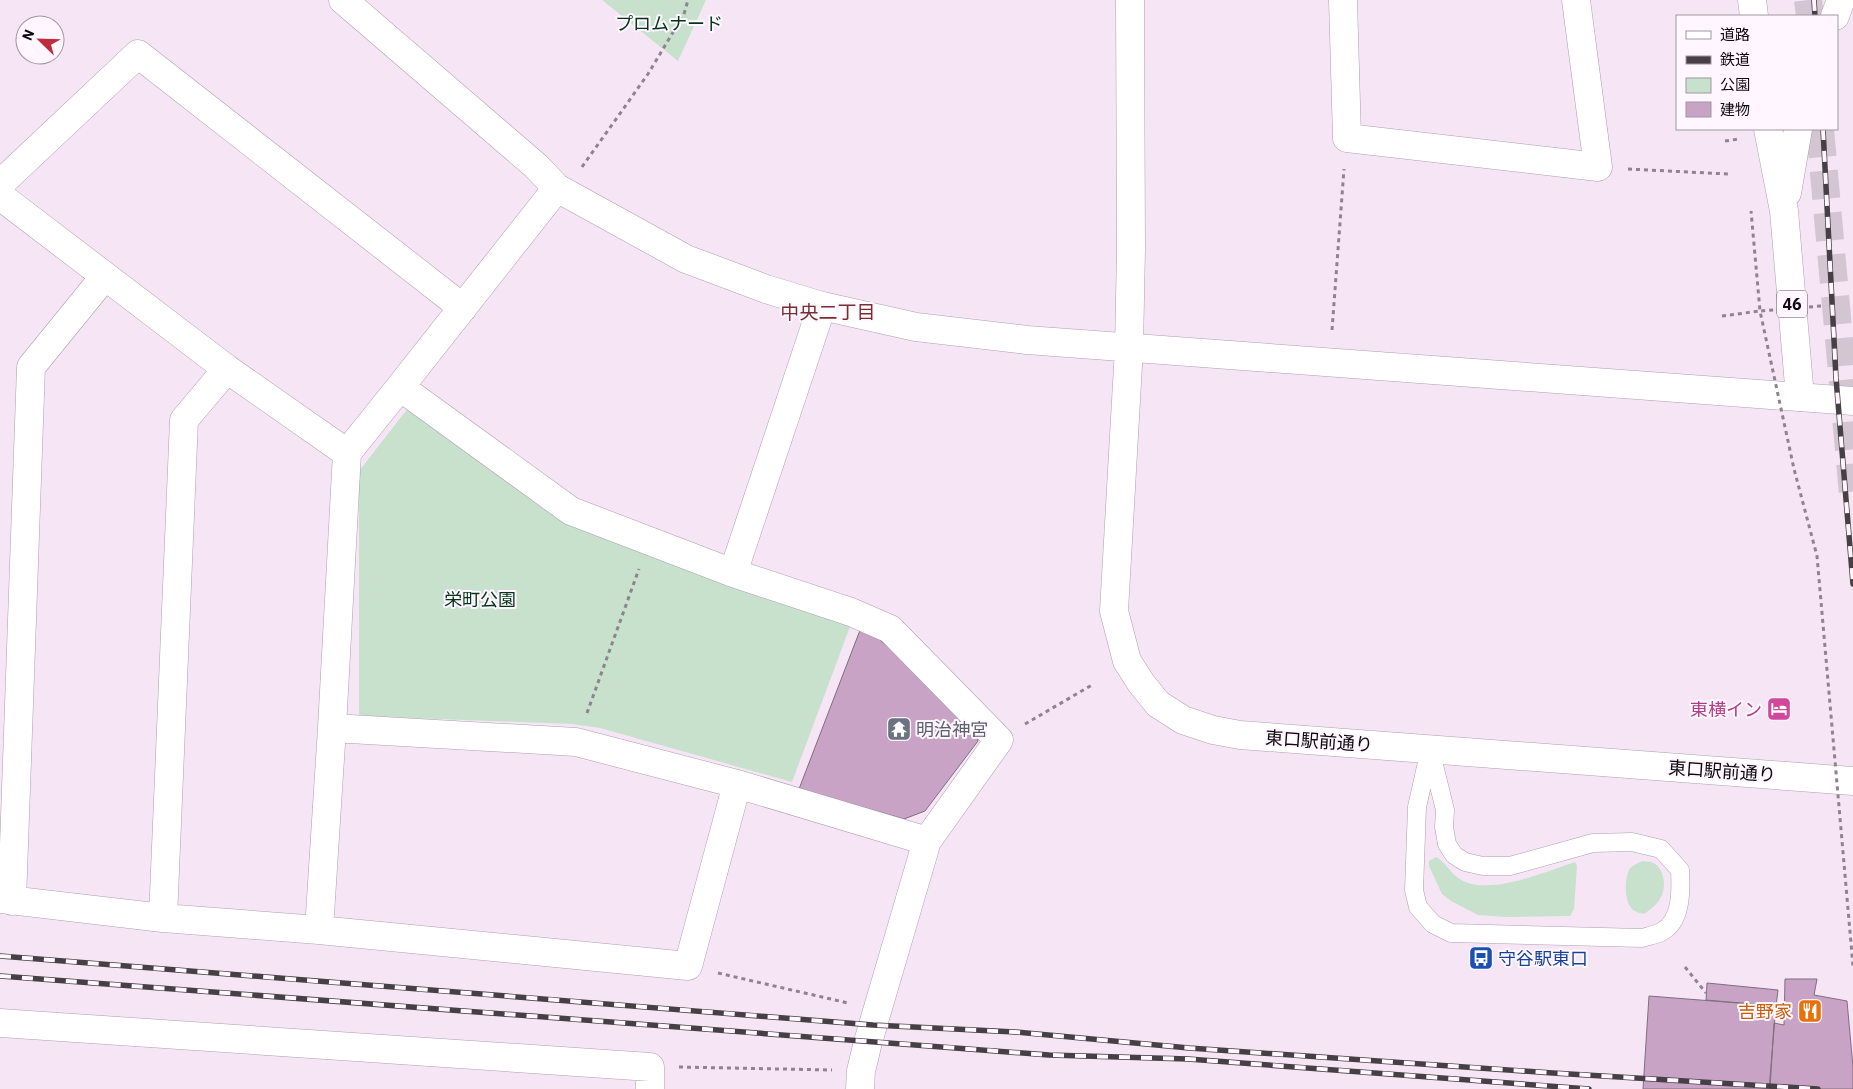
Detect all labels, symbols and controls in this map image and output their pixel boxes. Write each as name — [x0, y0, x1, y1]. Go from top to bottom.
park label: プロムナード — [615, 12, 723, 35]
north arrow — [15, 15, 65, 65]
legend — [1676, 15, 1838, 130]
text: 道路 — [1720, 25, 1750, 44]
text: N — [18, 27, 38, 43]
text: 鉄道 — [1720, 50, 1750, 69]
text: 公園 — [1720, 75, 1750, 94]
text: 建物 — [1720, 100, 1750, 119]
road number: 46 — [1777, 290, 1807, 318]
district label: 中央二丁目 — [780, 300, 876, 324]
park label: 栄町公園 — [444, 588, 516, 611]
hotel icon: 東横イン — [1766, 696, 1792, 722]
place label: 東横イン — [1690, 698, 1762, 721]
temple icon: 明治神宮 — [886, 716, 912, 742]
place label: 明治神宮 — [916, 718, 988, 741]
street label: 東口駅前通り — [1264, 726, 1374, 756]
street label: 東口駅前通り — [1667, 756, 1777, 786]
bus stop icon: 守谷駅東口 — [1468, 945, 1494, 971]
place label: 守谷駅東口 — [1498, 947, 1588, 970]
restaurant icon: 吉野家 — [1797, 998, 1823, 1024]
place label: 吉野家 — [1738, 1000, 1792, 1023]

